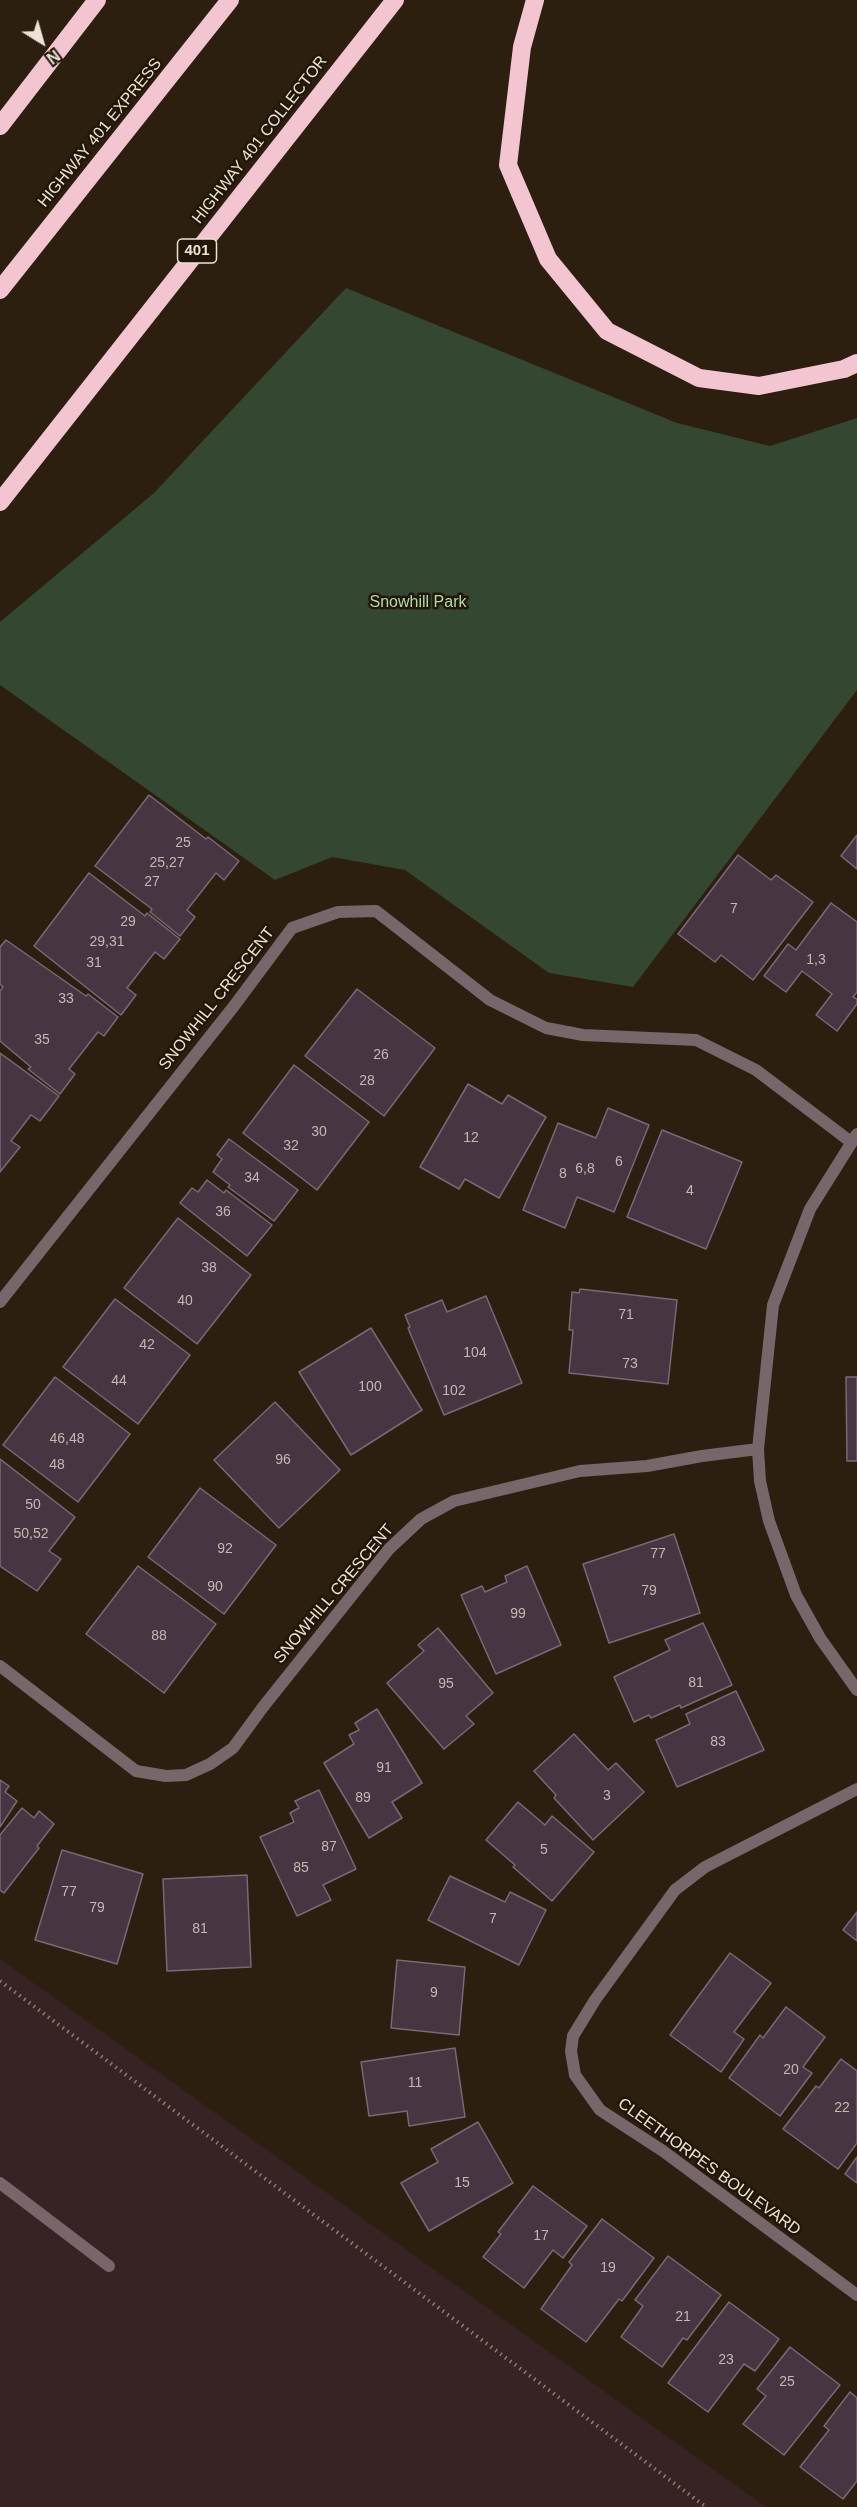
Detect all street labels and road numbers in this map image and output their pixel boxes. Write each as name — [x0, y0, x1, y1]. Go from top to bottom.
street label: HIGHWAY 401 COLLECTOR — [188, 52, 332, 228]
street label: HIGHWAY 401 EXPRESS — [34, 55, 166, 211]
road number: 401 — [178, 239, 216, 263]
street label: SNOWHILL CRESCENT — [155, 924, 279, 1074]
street label: SNOWHILL CRESCENT — [270, 1520, 398, 1668]
street label: CLEETHORPES BOULEVARD — [614, 2094, 804, 2240]

